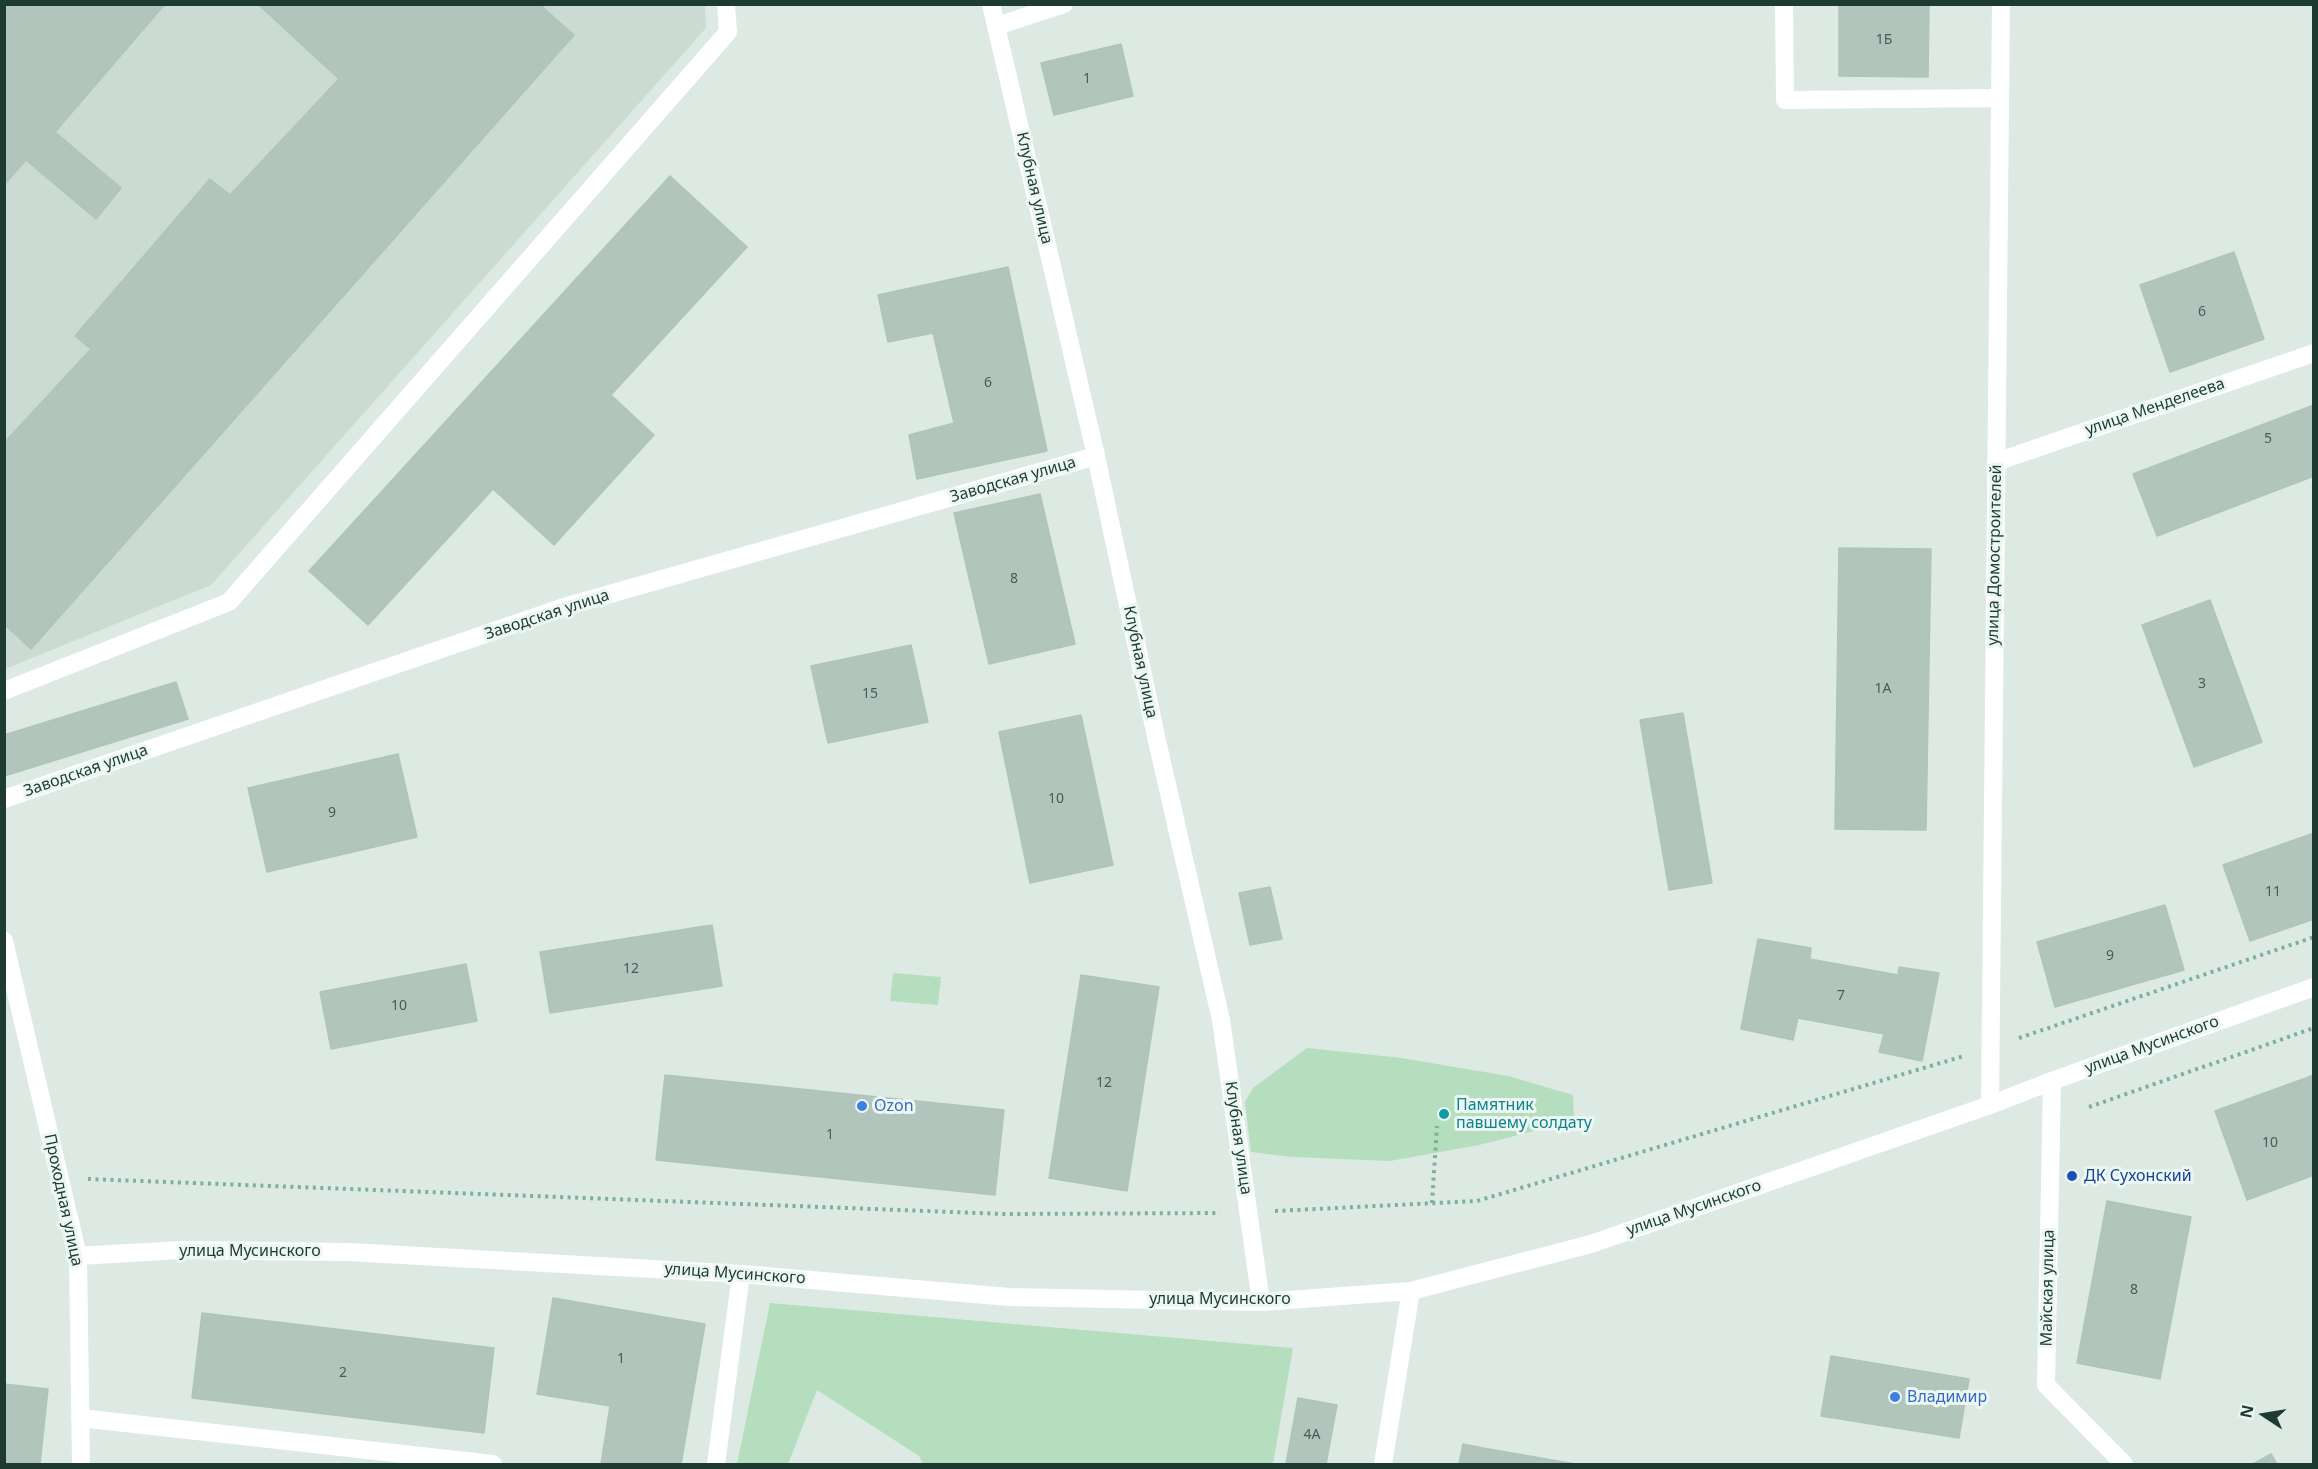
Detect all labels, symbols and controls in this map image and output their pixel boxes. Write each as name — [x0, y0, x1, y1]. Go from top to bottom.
house number: 1Б — [1876, 32, 1892, 48]
house number: 1 — [1083, 71, 1091, 87]
street label: Клубная улица — [1012, 130, 1056, 246]
house number: 6 — [2198, 304, 2206, 320]
street label: улица Менделеева — [2083, 374, 2227, 440]
house number: 6 — [984, 375, 992, 391]
house number: 5 — [2264, 431, 2272, 447]
street label: Заводская улица — [948, 453, 1078, 507]
street label: улица Домостроителей — [1984, 464, 2006, 646]
house number: 8 — [1010, 571, 1018, 587]
street label: Заводская улица — [482, 586, 612, 644]
street label: Клубная улица — [1119, 604, 1161, 720]
house number: 3 — [2198, 676, 2206, 692]
house number: 1А — [1875, 681, 1891, 697]
house number: 15 — [862, 686, 878, 702]
street label: Заводская улица — [21, 741, 151, 801]
house number: 10 — [1048, 791, 1064, 807]
house number: 9 — [328, 805, 336, 821]
house number: 11 — [2265, 884, 2281, 900]
house number: 9 — [2106, 948, 2114, 964]
house number: 12 — [623, 961, 639, 977]
house number: 7 — [1837, 988, 1845, 1004]
house number: 10 — [391, 998, 407, 1014]
street label: улица Мусинского — [2082, 1012, 2222, 1078]
house number: 12 — [1096, 1075, 1112, 1091]
street label: Клубная улица — [1221, 1080, 1255, 1196]
place label: Памятник павшему солдату — [1456, 1095, 1592, 1133]
place label: Ozon — [874, 1096, 914, 1116]
marker: Ozon — [855, 1099, 869, 1113]
marker: Памятник павшему солдату — [1437, 1107, 1451, 1121]
house number: 1 — [826, 1127, 834, 1143]
street label: Проходная улица — [40, 1132, 86, 1268]
house number: 10 — [2262, 1135, 2278, 1151]
place label: ДК Сухонский — [2084, 1166, 2192, 1186]
marker: ДК Сухонский — [2065, 1169, 2079, 1183]
street label: улица Мусинского — [1624, 1176, 1764, 1240]
street label: Майская улица — [2037, 1229, 2059, 1347]
street label: улица Мусинского — [179, 1241, 321, 1261]
street label: улица Мусинского — [664, 1259, 806, 1289]
house number: 8 — [2130, 1282, 2138, 1298]
street label: улица Мусинского — [1149, 1289, 1291, 1309]
house number: 1 — [617, 1351, 625, 1367]
house number: 2 — [339, 1365, 347, 1381]
north arrow — [2234, 1385, 2294, 1445]
place label: Владимир — [1907, 1387, 1987, 1407]
marker: Владимир — [1888, 1390, 1902, 1404]
text: N — [2234, 1403, 2259, 1420]
house number: 4А — [1304, 1427, 1320, 1443]

